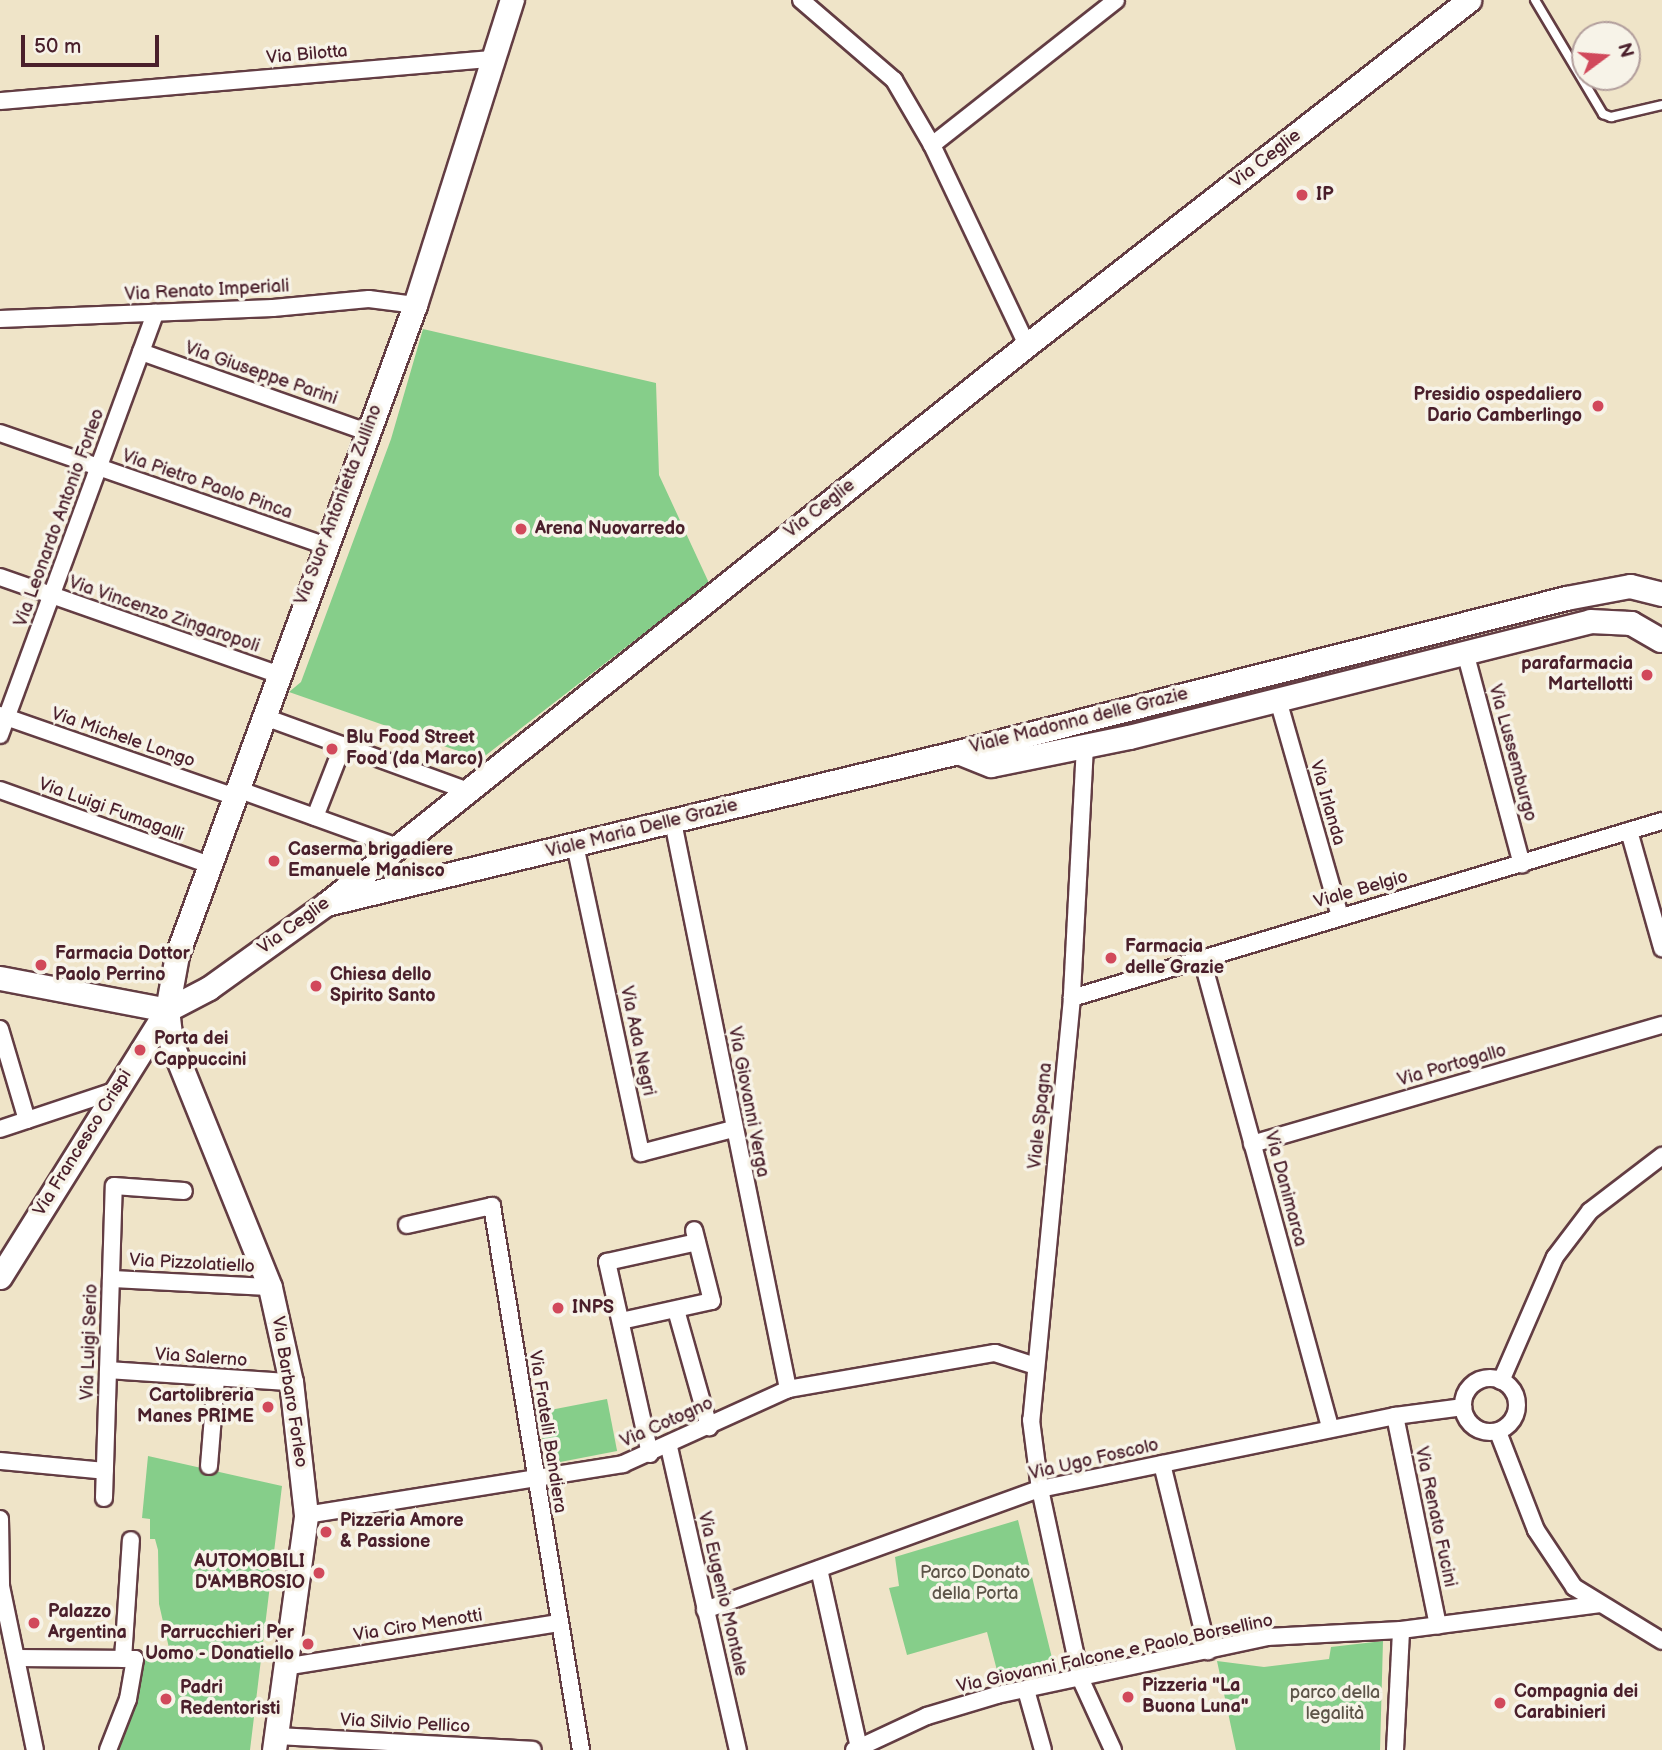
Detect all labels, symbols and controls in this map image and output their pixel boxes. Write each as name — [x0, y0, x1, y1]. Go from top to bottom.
scale bar — [24, 21, 163, 65]
north arrow — [1571, 21, 1641, 91]
text: 50 m — [34, 34, 81, 59]
street label: Via Bilotta — [265, 41, 349, 69]
text: N — [1612, 41, 1638, 61]
street label: Via Ceglie — [1227, 125, 1305, 193]
place label: IP — [1316, 184, 1333, 206]
marker: IP — [1294, 187, 1310, 203]
street label: Via Renato Imperiali — [124, 276, 290, 306]
street label: Via Giuseppe Parini — [182, 338, 340, 410]
place label: Presidio ospedaliero Dario Camberlingo — [1413, 385, 1582, 428]
marker: Presidio ospedaliero Dario Camberlingo — [1588, 396, 1608, 416]
street label: Via Suor Antonietta Zullino — [291, 402, 387, 608]
street label: Via Leonardo Antonio Forleo — [10, 406, 110, 630]
street label: Via Pietro Paolo Pinca — [119, 446, 295, 524]
street label: Via Ceglie — [781, 475, 859, 543]
place label: Arena Nuovarredo — [535, 518, 685, 540]
marker: Arena Nuovarredo — [513, 521, 529, 537]
street label: Via Vincenzo Zingaropoli — [65, 572, 263, 658]
place label: parafarmacia Martellotti — [1521, 654, 1633, 696]
marker: parafarmacia Martellotti — [1639, 667, 1655, 683]
street label: Via Lussemburgo — [1483, 682, 1541, 824]
street label: Viale Madonna delle Grazie — [968, 683, 1190, 759]
street label: Via Michele Longo — [48, 703, 198, 773]
place label: Blu Food Street Food (da Marco) — [346, 728, 483, 770]
marker: Blu Food Street Food (da Marco) — [324, 741, 340, 757]
street label: Via Irlanda — [1305, 758, 1349, 848]
street label: Via Luigi Fumagalli — [35, 774, 187, 846]
street label: Viale Maria Delle Grazie — [544, 795, 740, 863]
place label: Caserma brigadiere Emanuele Manisco — [288, 840, 453, 882]
marker: Caserma brigadiere Emanuele Manisco — [266, 853, 282, 869]
street label: Viale Belgio — [1312, 866, 1410, 914]
street label: Via Ceglie — [254, 893, 334, 959]
place label: Farmacia delle Grazie — [1125, 937, 1224, 979]
place label: Farmacia Dottor Paolo Perrino — [55, 944, 190, 986]
marker: Farmacia delle Grazie — [1103, 950, 1119, 966]
marker: Farmacia Dottor Paolo Perrino — [33, 957, 49, 973]
place label: Chiesa dello Spirito Santo — [330, 965, 435, 1007]
marker: Chiesa dello Spirito Santo — [308, 978, 324, 994]
street label: Via Ada Negri — [615, 984, 659, 1098]
street label: Via Giovanni Verga — [723, 1025, 773, 1179]
place label: Porta dei Cappuccini — [154, 1029, 246, 1072]
street label: Via Portogallo — [1395, 1040, 1509, 1092]
marker: Porta dei Cappuccini — [132, 1042, 148, 1058]
street label: Viale Spagna — [1025, 1062, 1057, 1170]
street label: Via Francesco Crispi — [29, 1066, 137, 1220]
street label: Via Danimarca — [1259, 1129, 1311, 1249]
street label: Via Pizzolatiello — [129, 1250, 255, 1278]
street label: Via Luigi Serio — [77, 1283, 103, 1401]
place label: INPS — [572, 1297, 614, 1319]
marker: INPS — [550, 1300, 566, 1316]
street label: Via Barbaro Forleo — [266, 1315, 312, 1469]
street label: Via Salerno — [154, 1344, 248, 1372]
street label: Via Fratelli Bandiera — [523, 1349, 571, 1515]
place label: Cartolibreria Manes PRIME — [137, 1386, 254, 1428]
street label: Via Cotogno — [617, 1393, 717, 1453]
marker: Cartolibreria Manes PRIME — [260, 1399, 276, 1415]
street label: Via Ugo Foscolo — [1027, 1435, 1161, 1485]
street label: Via Renato Fucini — [1410, 1445, 1460, 1589]
street label: Via Eugenio Montale — [693, 1510, 751, 1678]
place label: Pizzeria Amore & Passione — [340, 1511, 463, 1554]
marker: Pizzeria Amore & Passione — [318, 1524, 334, 1540]
place label: AUTOMOBILI D'AMBROSIO — [194, 1552, 305, 1594]
park label: Parco Donato della Porta — [920, 1563, 1030, 1606]
marker: AUTOMOBILI D'AMBROSIO — [311, 1565, 327, 1581]
place label: Palazzo Argentina — [48, 1602, 127, 1644]
street label: Via Ciro Menotti — [352, 1605, 484, 1647]
street label: Via Giovanni Falcone e Paolo Borsellino — [955, 1610, 1275, 1698]
marker: Palazzo Argentina — [26, 1615, 42, 1631]
place label: Parrucchieri Per Uomo - Donatiello — [145, 1623, 294, 1666]
marker: Parrucchieri Per Uomo - Donatiello — [300, 1636, 316, 1652]
place label: Pizzeria "La Buona Luna" — [1142, 1676, 1249, 1718]
place label: Padri Redentoristi — [180, 1678, 280, 1720]
place label: Compagnia dei Carabinieri — [1514, 1682, 1638, 1724]
park label: parco della legalità — [1290, 1683, 1380, 1726]
marker: Pizzeria "La Buona Luna" — [1120, 1689, 1136, 1705]
marker: Padri Redentoristi — [158, 1691, 174, 1707]
marker: Compagnia dei Carabinieri — [1492, 1695, 1508, 1711]
street label: Via Silvio Pellico — [339, 1710, 471, 1738]

